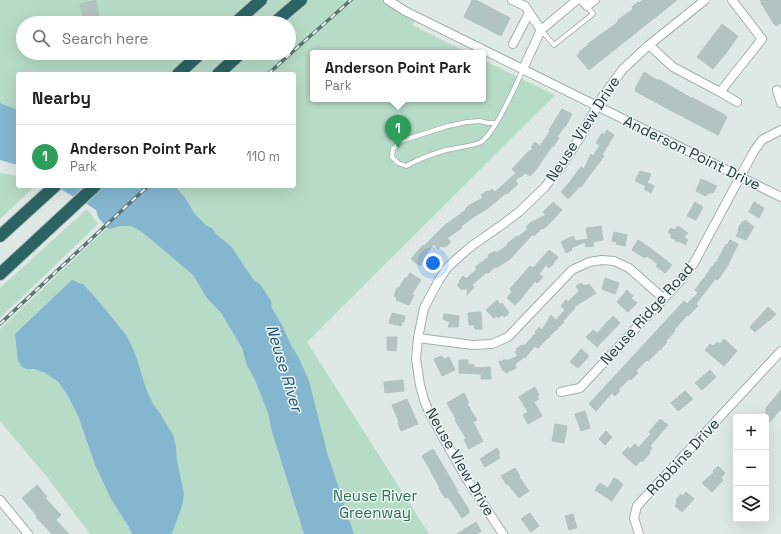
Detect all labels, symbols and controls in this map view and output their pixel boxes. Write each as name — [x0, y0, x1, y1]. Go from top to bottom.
search box — [16, 16, 296, 60]
icon: search — [30, 27, 52, 49]
text: Search here — [62, 29, 148, 48]
popup — [310, 50, 486, 102]
text: Anderson Point Park — [325, 58, 471, 77]
street label: Neuse View Drive — [541, 72, 624, 185]
text: Park — [325, 77, 352, 94]
text: Nearby — [32, 87, 91, 109]
street label: Anderson Point Drive — [621, 111, 764, 194]
pin: 1 — [385, 115, 411, 148]
text: Anderson Point Park — [70, 139, 217, 158]
text: 1 — [42, 148, 48, 165]
text: 110 m — [246, 148, 280, 165]
text: Park — [70, 158, 97, 175]
your location — [423, 253, 443, 273]
street label: Neuse Ridge Road — [596, 259, 697, 369]
water label: Neuse River — [261, 322, 308, 416]
street label: Neuse View Drive — [422, 404, 499, 519]
street label: Robbins Drive — [642, 414, 723, 499]
map controls — [733, 414, 769, 522]
button: + — [733, 414, 769, 450]
button: − — [733, 450, 769, 486]
park label: Neuse River Greenway — [333, 486, 417, 522]
button: layers — [733, 486, 769, 522]

